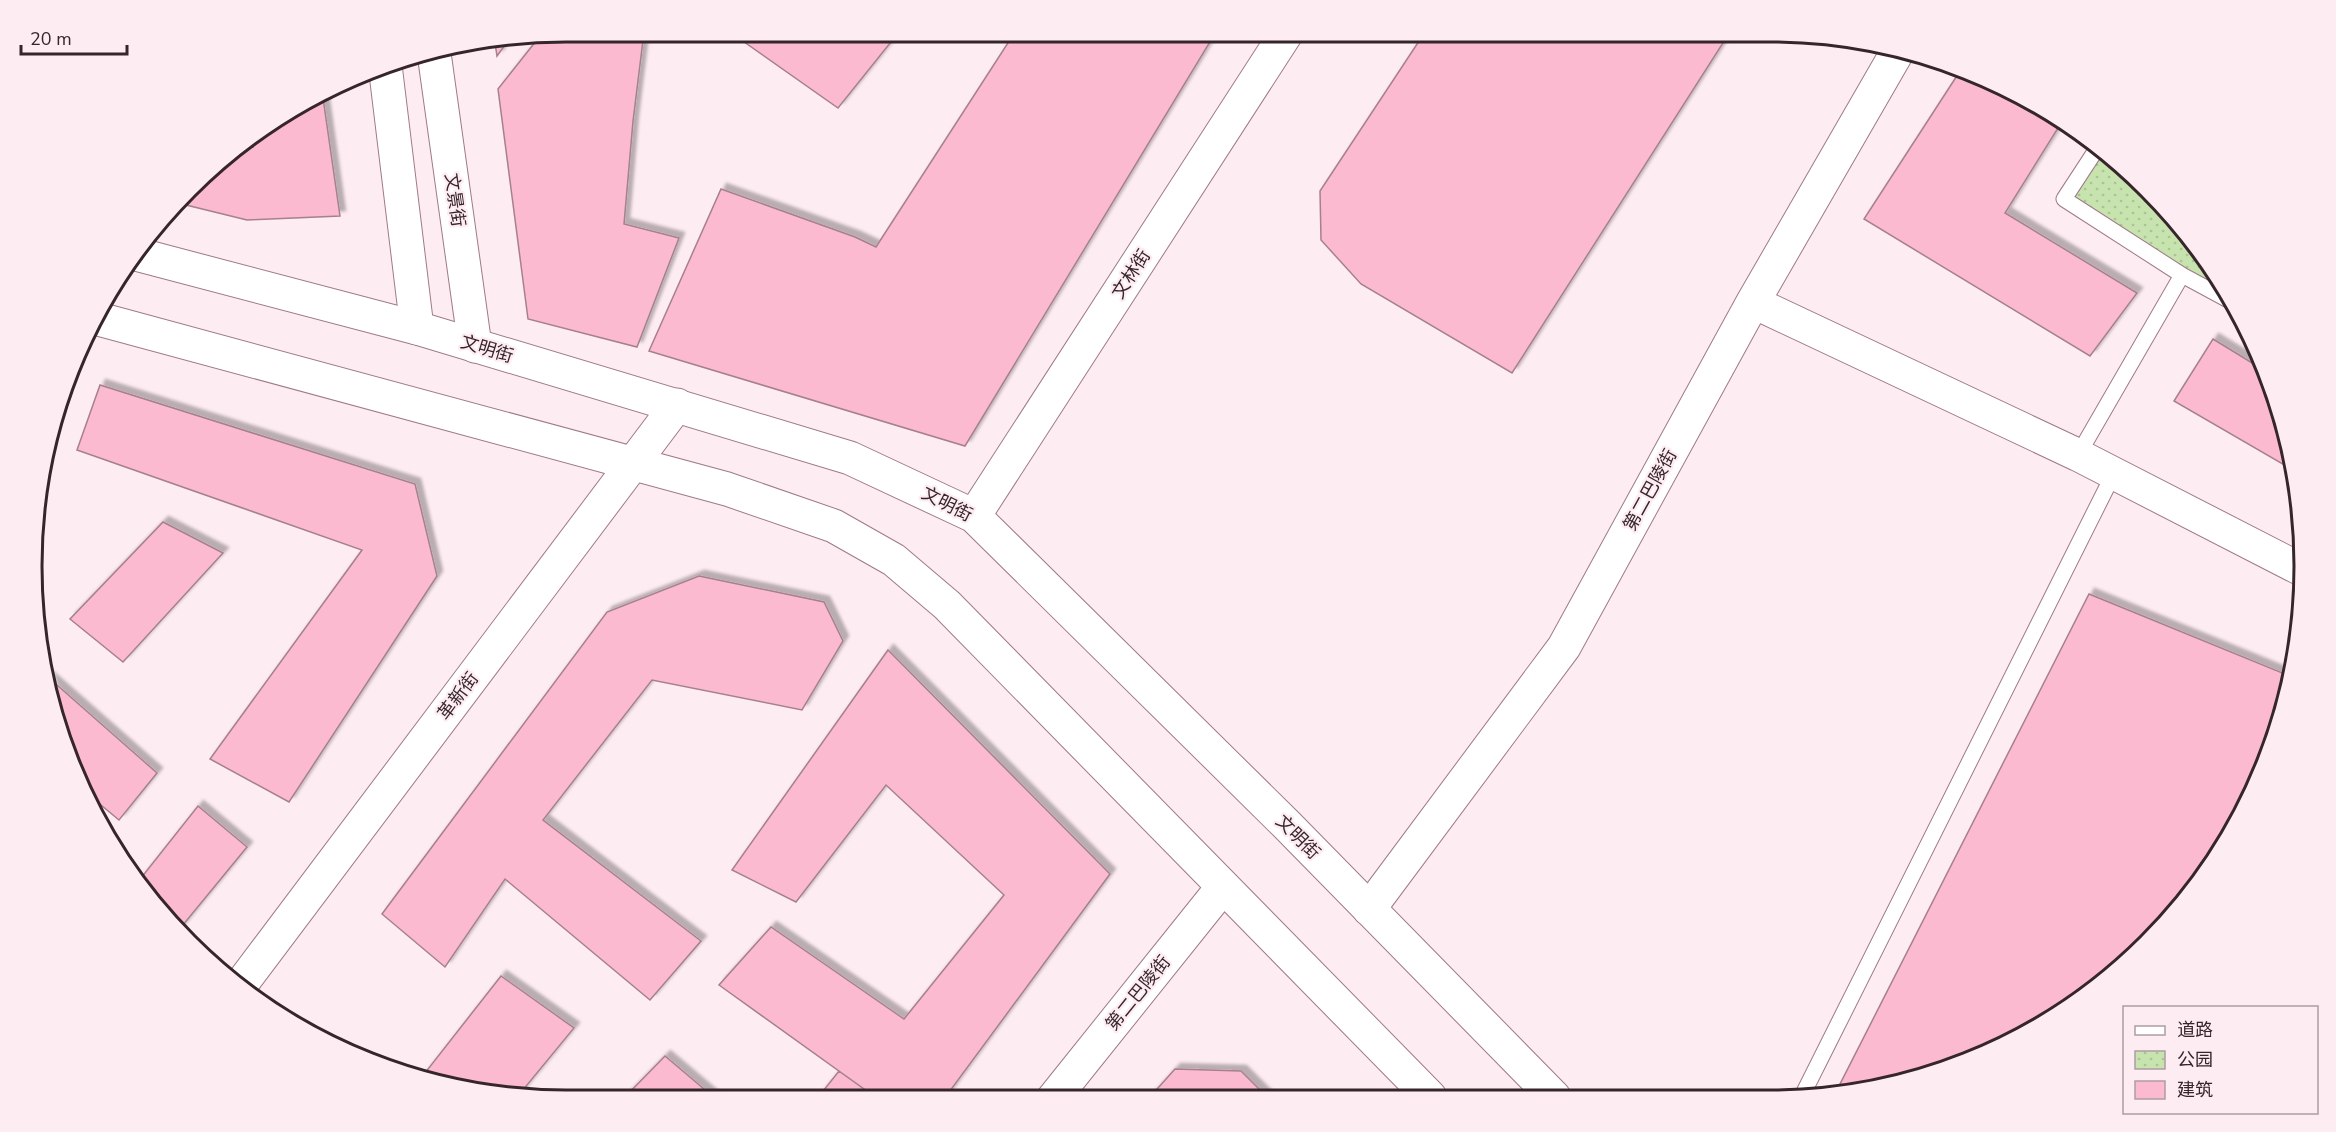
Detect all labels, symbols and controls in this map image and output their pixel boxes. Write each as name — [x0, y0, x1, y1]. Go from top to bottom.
scale bar — [21, 18, 128, 56]
text: 20 m — [30, 27, 72, 51]
street label: 文景街 — [439, 172, 471, 228]
street label: 文林街 — [1106, 245, 1156, 303]
street label: 文明街 — [458, 330, 516, 368]
street label: 第二巴陵街 — [1618, 445, 1682, 535]
street label: 文明街 — [917, 481, 977, 527]
street label: 革新街 — [432, 667, 484, 725]
street label: 文明街 — [1270, 809, 1326, 865]
street label: 第二巴陵街 — [1100, 950, 1176, 1036]
legend — [2123, 1006, 2318, 1114]
text: 道路 — [2177, 1018, 2213, 1042]
text: 公园 — [2177, 1048, 2213, 1072]
text: 建筑 — [2177, 1078, 2213, 1102]

